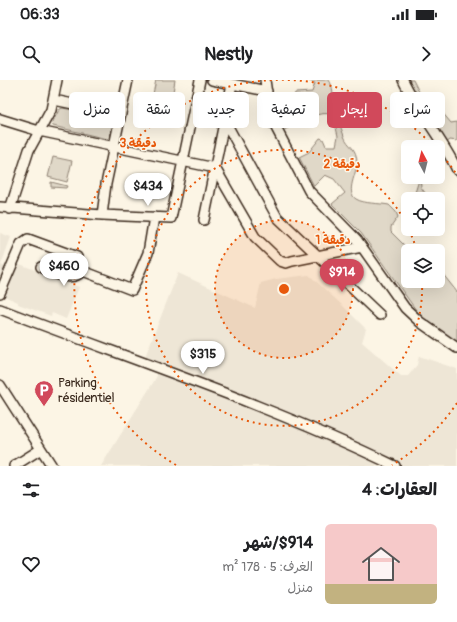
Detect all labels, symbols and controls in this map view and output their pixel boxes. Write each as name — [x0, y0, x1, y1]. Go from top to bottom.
text: 06:33 — [20, 5, 60, 24]
icon: search — [20, 43, 42, 65]
text: Nestly — [204, 43, 253, 66]
icon: forward — [415, 43, 437, 65]
chip: منزل — [69, 92, 125, 128]
chip: شقة — [133, 92, 185, 128]
chip: جديد — [193, 92, 249, 128]
chip: تصفية — [257, 92, 319, 128]
chip: إيجار — [327, 92, 382, 128]
chip: شراء — [390, 92, 445, 128]
text: 3 دقيقة — [120, 136, 157, 151]
north arrow — [401, 140, 445, 184]
map controls — [401, 140, 445, 288]
text: 2 دقيقة — [324, 157, 361, 172]
pin: $434 — [124, 173, 172, 207]
text: $434 — [133, 178, 163, 194]
button: locate — [401, 192, 445, 236]
text: 1 دقيقة — [316, 233, 351, 248]
button: layers — [401, 244, 445, 288]
pin: $460 — [40, 253, 88, 287]
text: $460 — [48, 258, 80, 274]
pin: $914 — [318, 259, 366, 293]
text: $914 — [329, 264, 355, 280]
centre of rings — [277, 282, 291, 296]
pin: $315 — [179, 341, 227, 375]
text: $315 — [190, 346, 216, 362]
place label: Parking résidentiel — [58, 375, 115, 406]
parking icon: Parking résidentiel — [33, 379, 55, 407]
icon: filters — [20, 479, 42, 501]
text: العقارات: 4 — [362, 479, 437, 500]
text: $914/شهر — [244, 532, 313, 553]
icon: home — [357, 540, 405, 588]
icon: heart — [20, 553, 42, 575]
text: الغرف: 5 · 178 m² — [222, 559, 313, 575]
text: منزل — [287, 580, 313, 596]

